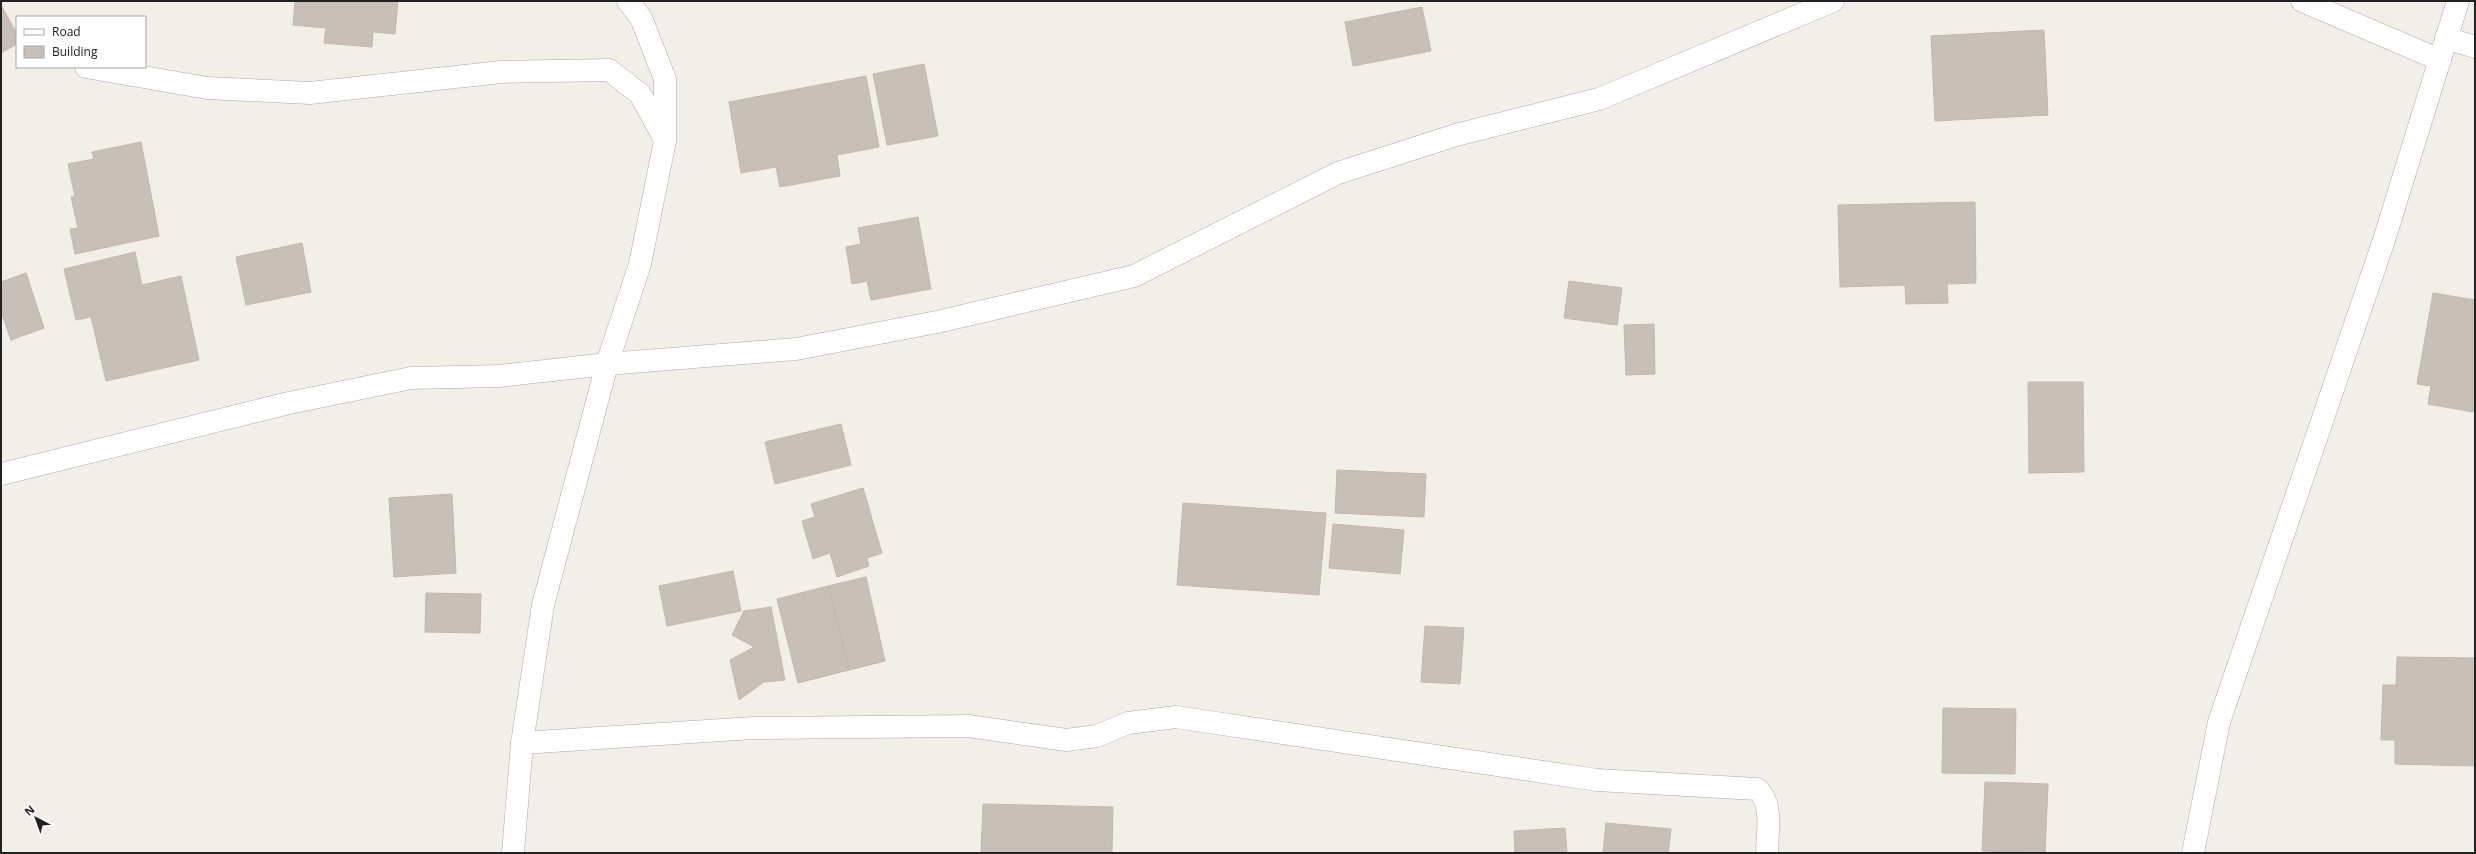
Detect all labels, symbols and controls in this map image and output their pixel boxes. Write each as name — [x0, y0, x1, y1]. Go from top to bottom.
legend — [16, 16, 146, 68]
text: Road — [52, 23, 81, 40]
text: Building — [52, 43, 98, 60]
north arrow — [16, 798, 56, 838]
text: N — [21, 801, 37, 819]

